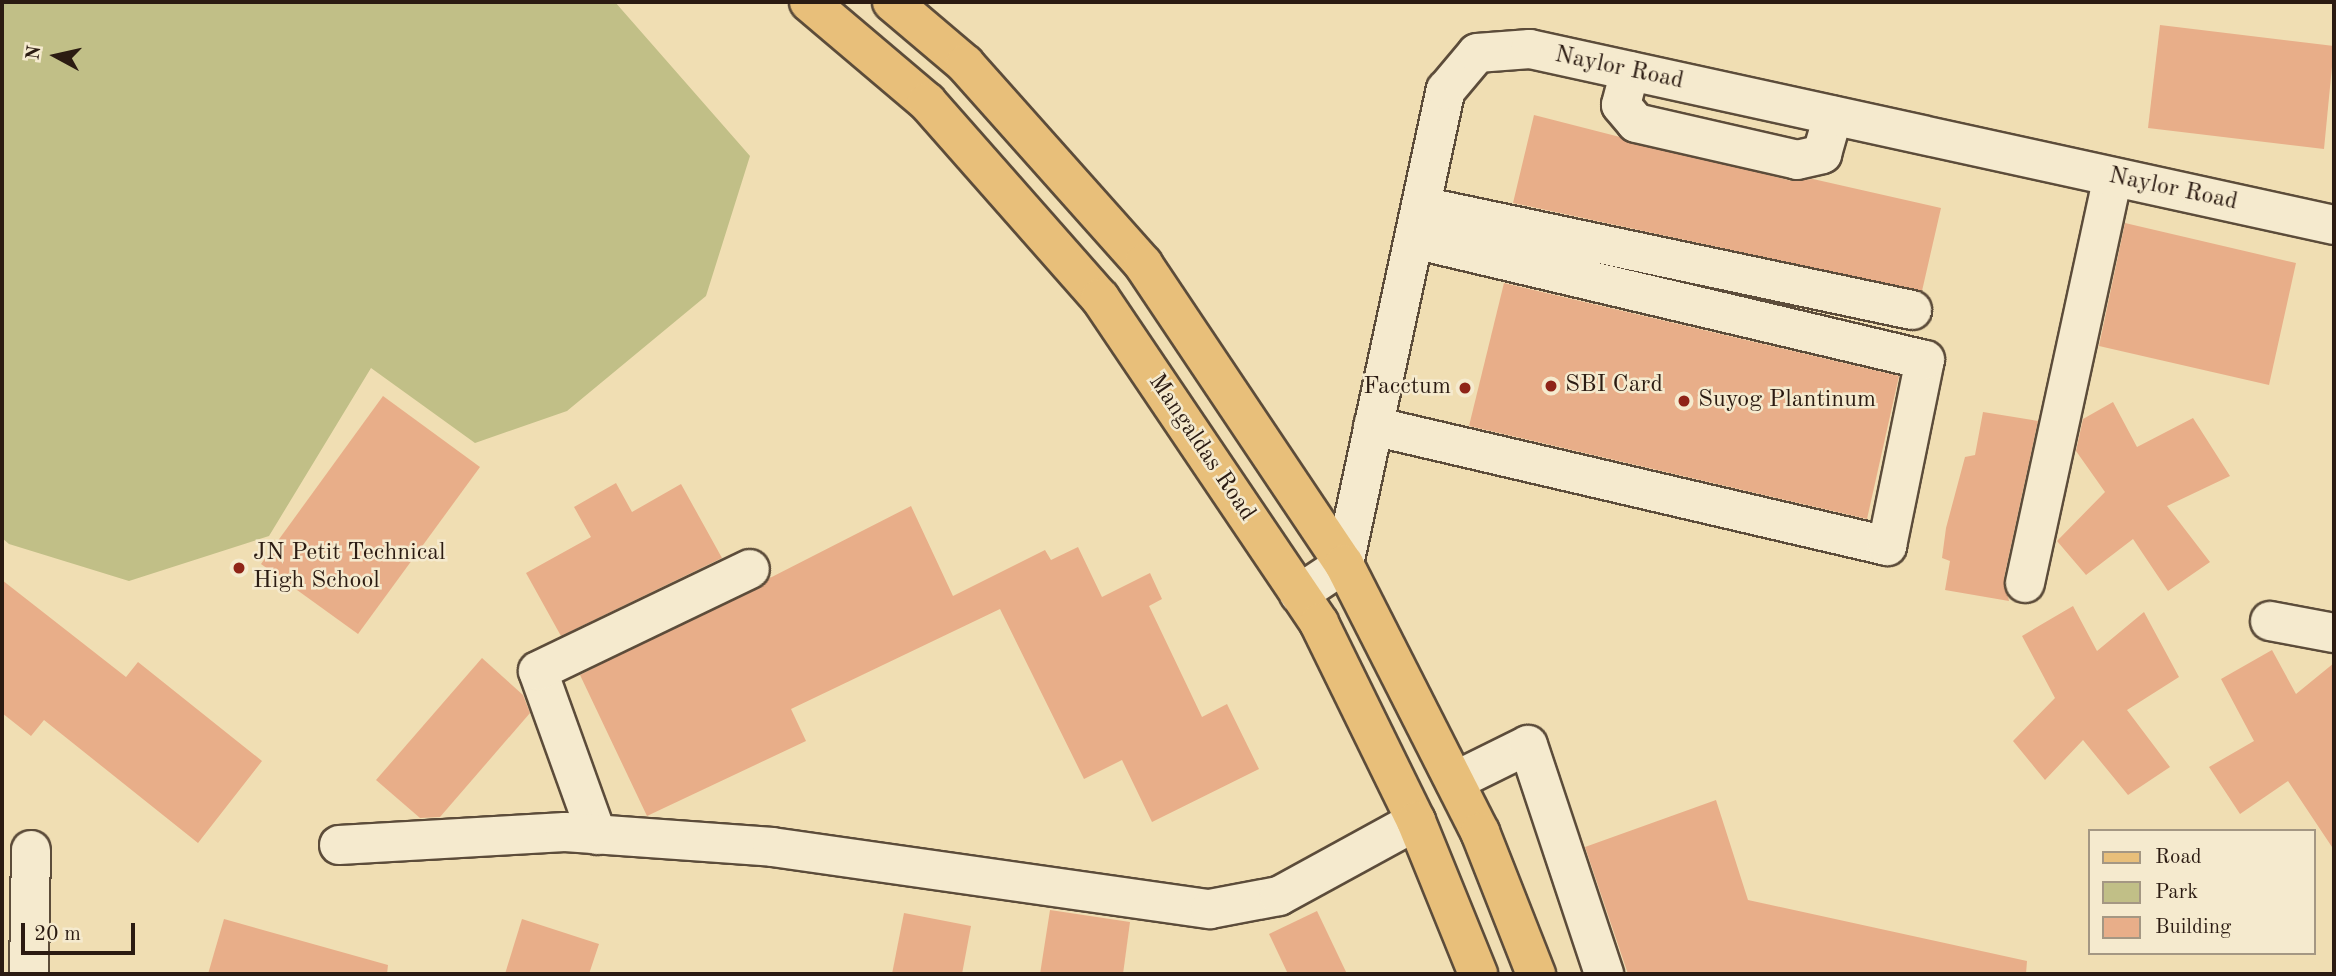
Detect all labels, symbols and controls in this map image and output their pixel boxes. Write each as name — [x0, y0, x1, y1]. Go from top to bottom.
north arrow — [21, 21, 91, 91]
street label: Naylor Road — [1552, 41, 1686, 97]
text: N — [24, 44, 45, 62]
street label: Naylor Road — [2106, 162, 2240, 218]
street label: Mangaldas Road — [1141, 369, 1261, 527]
place label: SBI Card — [1565, 372, 1663, 400]
place label: Facctum — [1363, 374, 1451, 402]
marker: SBI Card — [1543, 378, 1559, 394]
marker: Facctum — [1457, 380, 1473, 396]
place label: Suyog Plantinum — [1698, 387, 1876, 415]
marker: Suyog Plantinum — [1676, 393, 1692, 409]
place label: JN Petit Technical High School — [253, 540, 446, 596]
marker: JN Petit Technical High School — [231, 560, 247, 576]
legend — [2088, 829, 2315, 955]
text: Road — [2155, 847, 2202, 868]
text: Park — [2155, 882, 2198, 903]
scale bar — [24, 909, 138, 953]
text: Building — [2155, 917, 2231, 938]
text: 20 m — [34, 924, 81, 945]

